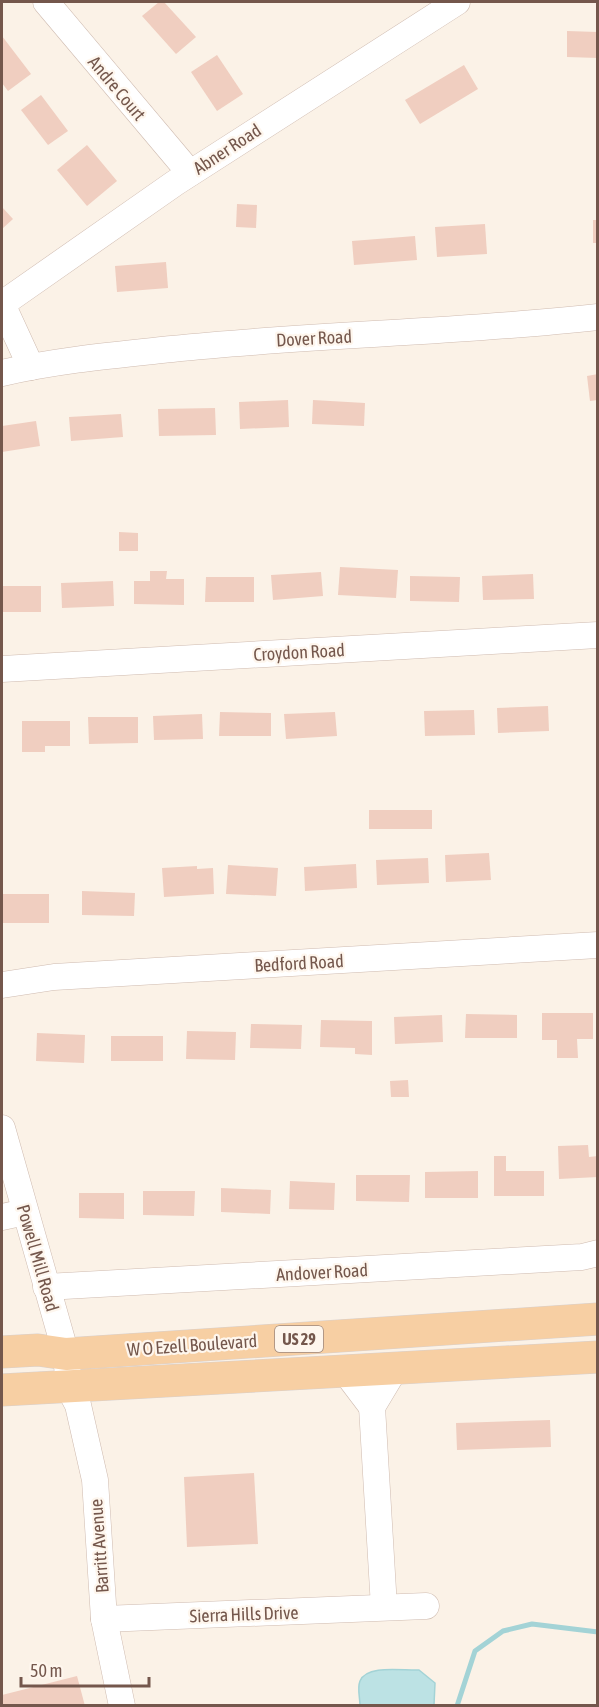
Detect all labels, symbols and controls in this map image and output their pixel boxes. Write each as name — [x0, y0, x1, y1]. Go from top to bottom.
street label: Andre Court — [84, 52, 150, 124]
street label: Abner Road — [189, 119, 265, 179]
street label: Dover Road — [276, 326, 352, 350]
street label: Croydon Road — [253, 639, 345, 665]
street label: Bedford Road — [254, 950, 344, 976]
street label: Powell Mill Road — [13, 1202, 63, 1314]
street label: Andover Road — [276, 1259, 368, 1285]
road number: US 29 — [275, 1326, 323, 1352]
street label: W O Ezell Boulevard — [126, 1330, 258, 1360]
street label: Barritt Avenue — [85, 1498, 113, 1594]
street label: Sierra Hills Drive — [189, 1602, 299, 1626]
scale bar — [21, 1650, 148, 1688]
text: 50 m — [30, 1660, 62, 1681]

